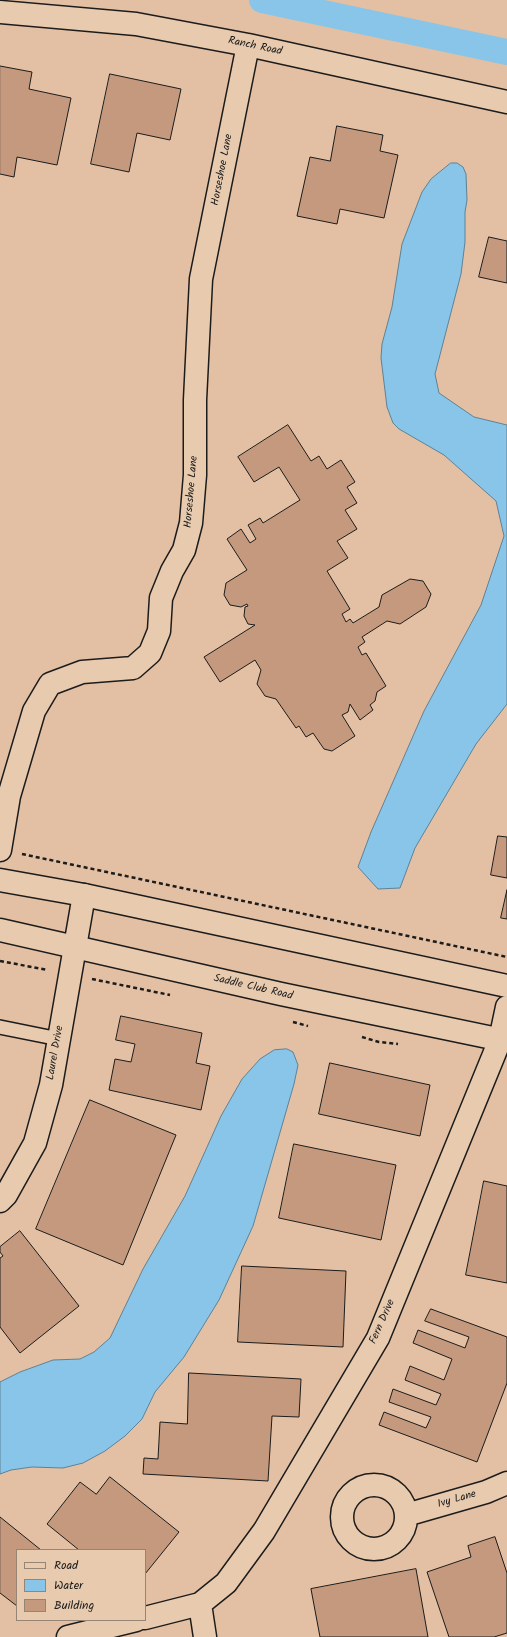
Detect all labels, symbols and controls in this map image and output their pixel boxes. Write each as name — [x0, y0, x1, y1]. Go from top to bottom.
street label: Ranch Road — [227, 35, 283, 59]
street label: Horseshoe Lane — [210, 133, 236, 207]
street label: Horseshoe Lane — [182, 455, 202, 529]
street label: Saddle Club Road — [212, 972, 294, 1004]
street label: Laurel Drive — [45, 1025, 67, 1081]
street label: Fern Drive — [367, 1298, 399, 1346]
street label: Ivy Lane — [436, 1488, 478, 1512]
legend — [16, 1549, 146, 1621]
text: Road — [54, 1556, 78, 1575]
text: Water — [54, 1576, 83, 1595]
text: Building — [54, 1596, 94, 1615]

